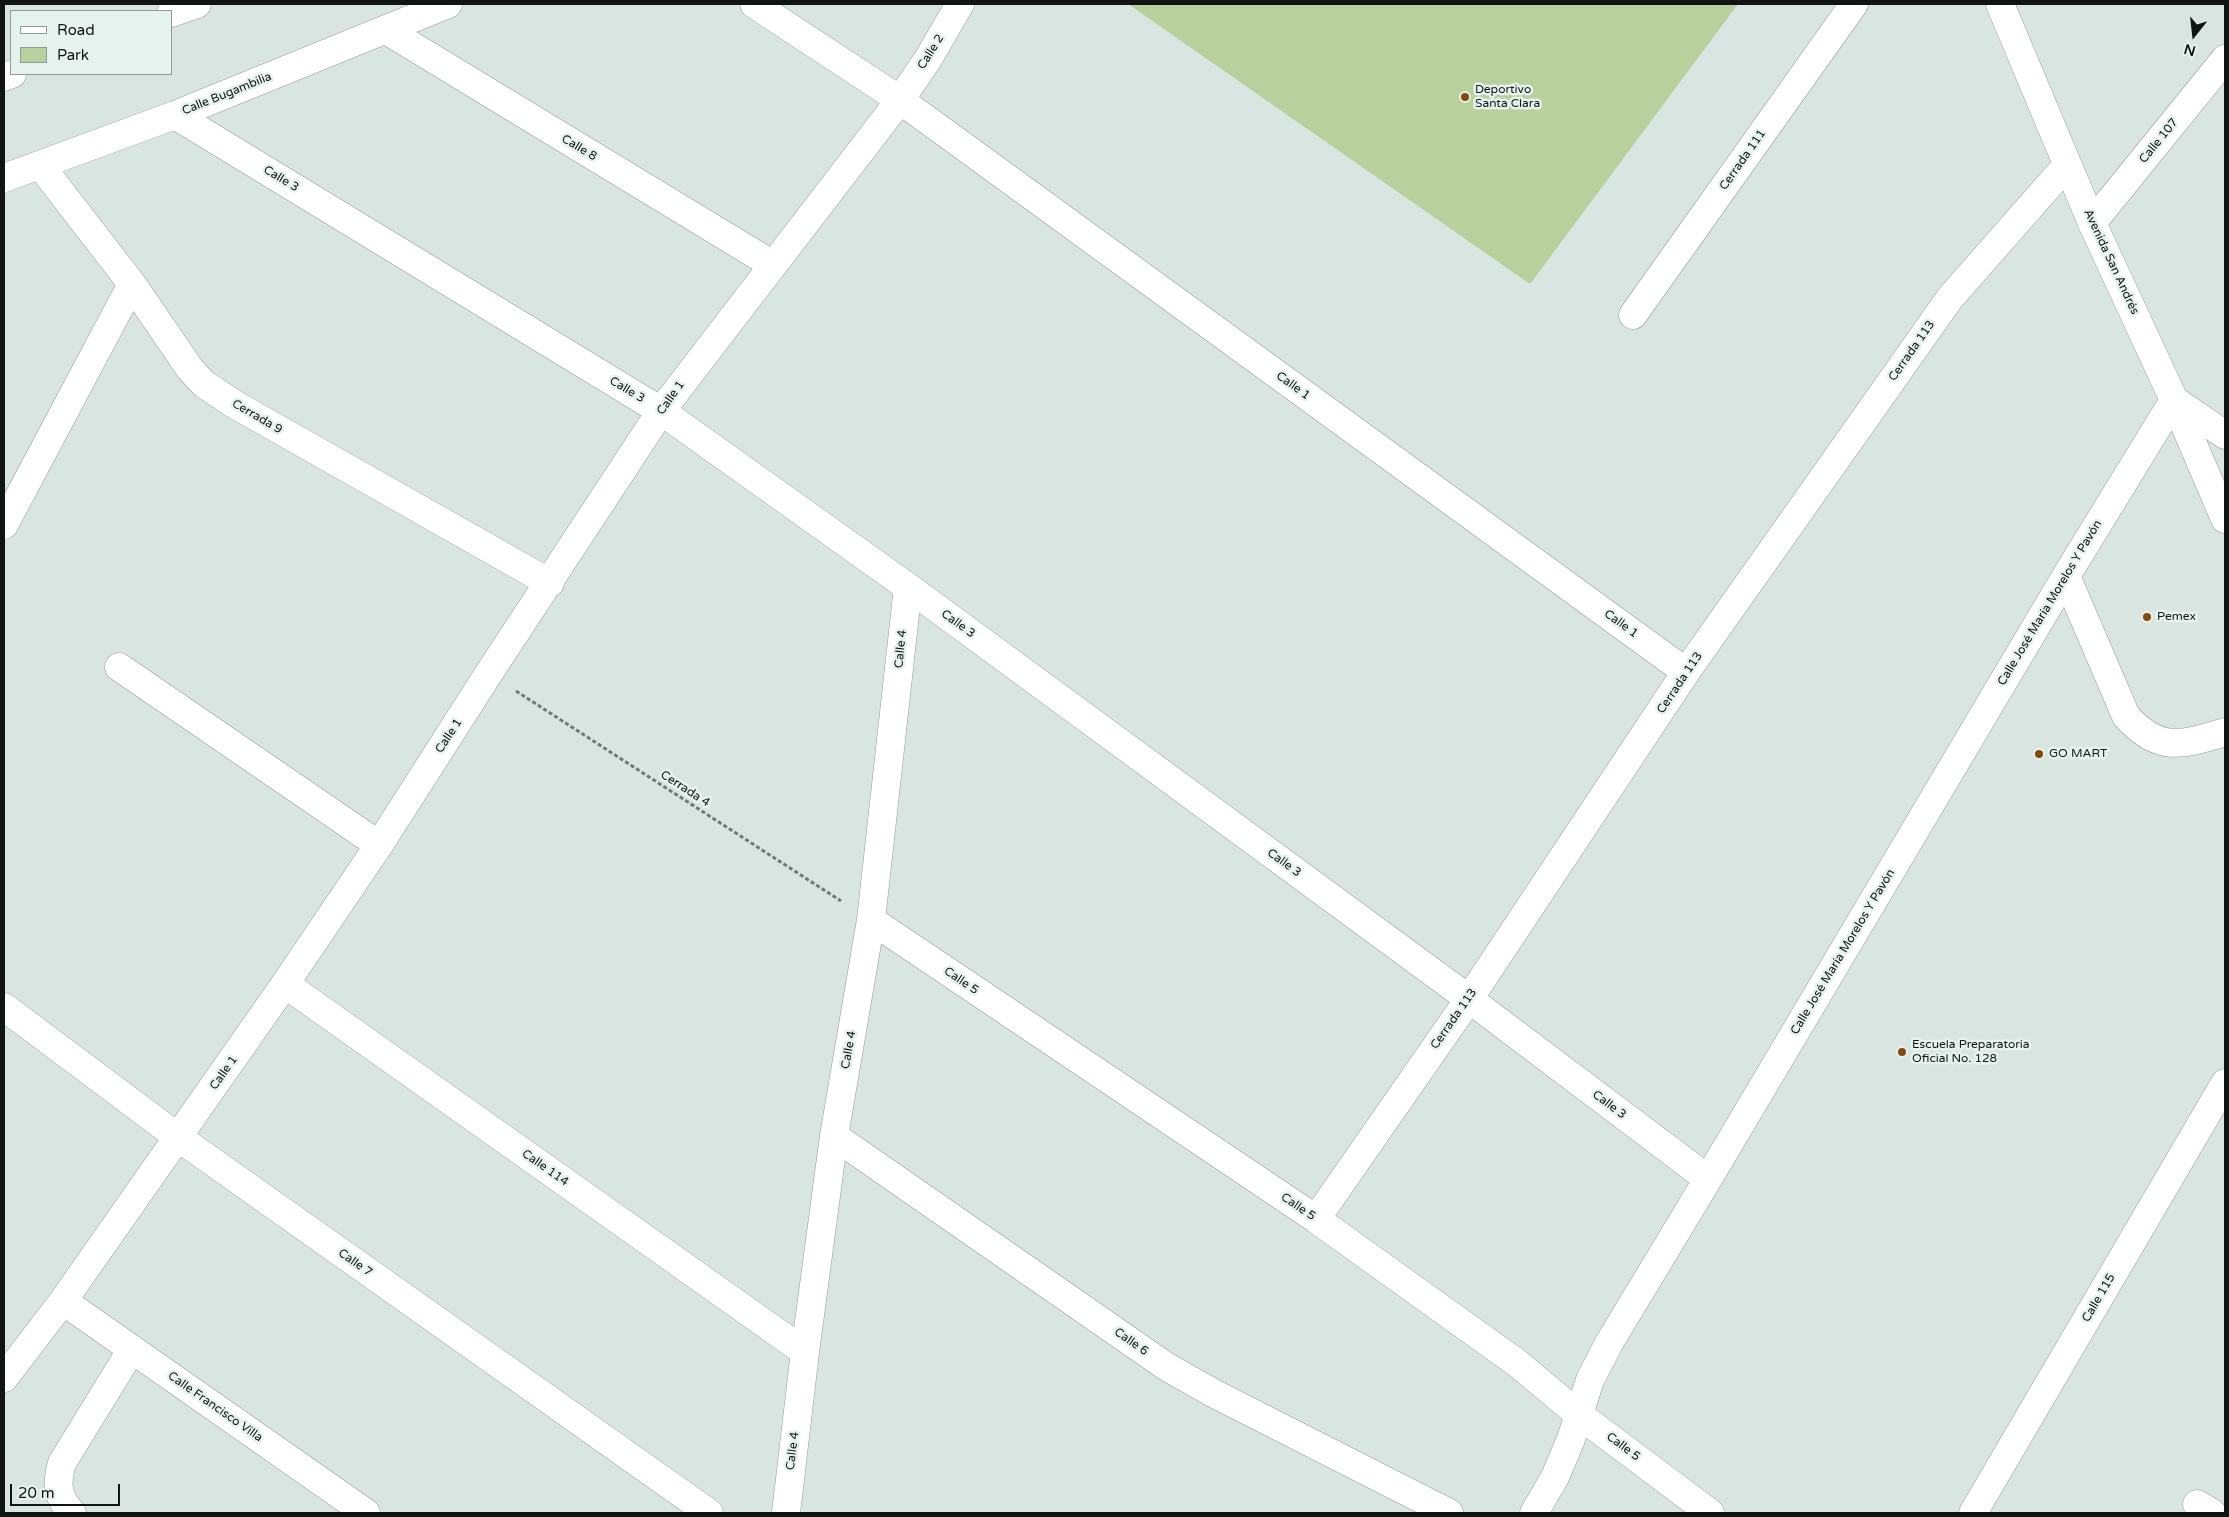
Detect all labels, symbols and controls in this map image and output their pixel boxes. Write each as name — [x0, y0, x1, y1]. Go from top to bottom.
legend — [10, 10, 172, 75]
north arrow — [2169, 10, 2219, 60]
text: Road — [57, 21, 95, 39]
street label: Calle 2 — [915, 32, 947, 72]
text: N — [2182, 40, 2197, 60]
text: Park — [57, 46, 89, 64]
street label: Calle Bugambilia — [180, 70, 274, 118]
place label: Deportivo Santa Clara — [1475, 83, 1540, 111]
marker: Deportivo Santa Clara — [1459, 91, 1471, 103]
street label: Calle 107 — [2137, 116, 2181, 166]
street label: Cerrada 111 — [1717, 127, 1769, 193]
street label: Calle 8 — [559, 132, 599, 164]
street label: Calle 3 — [261, 163, 301, 195]
street label: Avenida San Andrés — [2080, 207, 2142, 317]
street label: Cerrada 113 — [1886, 318, 1938, 384]
street label: Calle 1 — [1273, 369, 1313, 403]
street label: Calle 3 — [607, 374, 647, 406]
street label: Calle 1 — [654, 378, 688, 418]
street label: Cerrada 9 — [229, 397, 285, 437]
street label: Calle José María Morelos Y Pavón — [1995, 518, 2105, 688]
street label: Calle 3 — [938, 607, 978, 641]
street label: Calle 1 — [1601, 607, 1641, 641]
place label: Pemex — [2157, 610, 2196, 624]
marker: Pemex — [2141, 611, 2153, 623]
street label: Calle 4 — [892, 629, 910, 669]
street label: Cerrada 113 — [1654, 650, 1706, 716]
street label: Calle 1 — [432, 716, 466, 756]
place label: GO MART — [2049, 747, 2107, 761]
marker: GO MART — [2033, 748, 2045, 760]
street label: Cerrada 4 — [658, 768, 712, 810]
street label: Calle 3 — [1264, 846, 1304, 880]
street label: Calle José María Morelos Y Pavón — [1788, 867, 1898, 1037]
street label: Calle 5 — [941, 964, 981, 998]
street label: Cerrada 113 — [1428, 986, 1480, 1052]
street label: Calle 4 — [839, 1030, 859, 1070]
place label: Escuela Preparatoria Oficial No. 128 — [1912, 1038, 2030, 1066]
marker: Escuela Preparatoria Oficial No. 128 — [1896, 1046, 1908, 1058]
street label: Calle 1 — [207, 1053, 241, 1093]
street label: Calle 3 — [1589, 1088, 1629, 1122]
street label: Calle 114 — [519, 1147, 571, 1189]
street label: Calle 5 — [1278, 1190, 1318, 1224]
street label: Calle 7 — [335, 1246, 375, 1280]
street label: Calle 115 — [2079, 1271, 2119, 1325]
street label: Calle 6 — [1111, 1325, 1151, 1359]
street label: Calle Francisco Villa — [165, 1369, 265, 1445]
street label: Calle 5 — [1603, 1430, 1643, 1464]
street label: Calle 4 — [784, 1431, 802, 1471]
scale bar — [12, 1474, 122, 1506]
text: 20 m — [18, 1484, 55, 1502]

